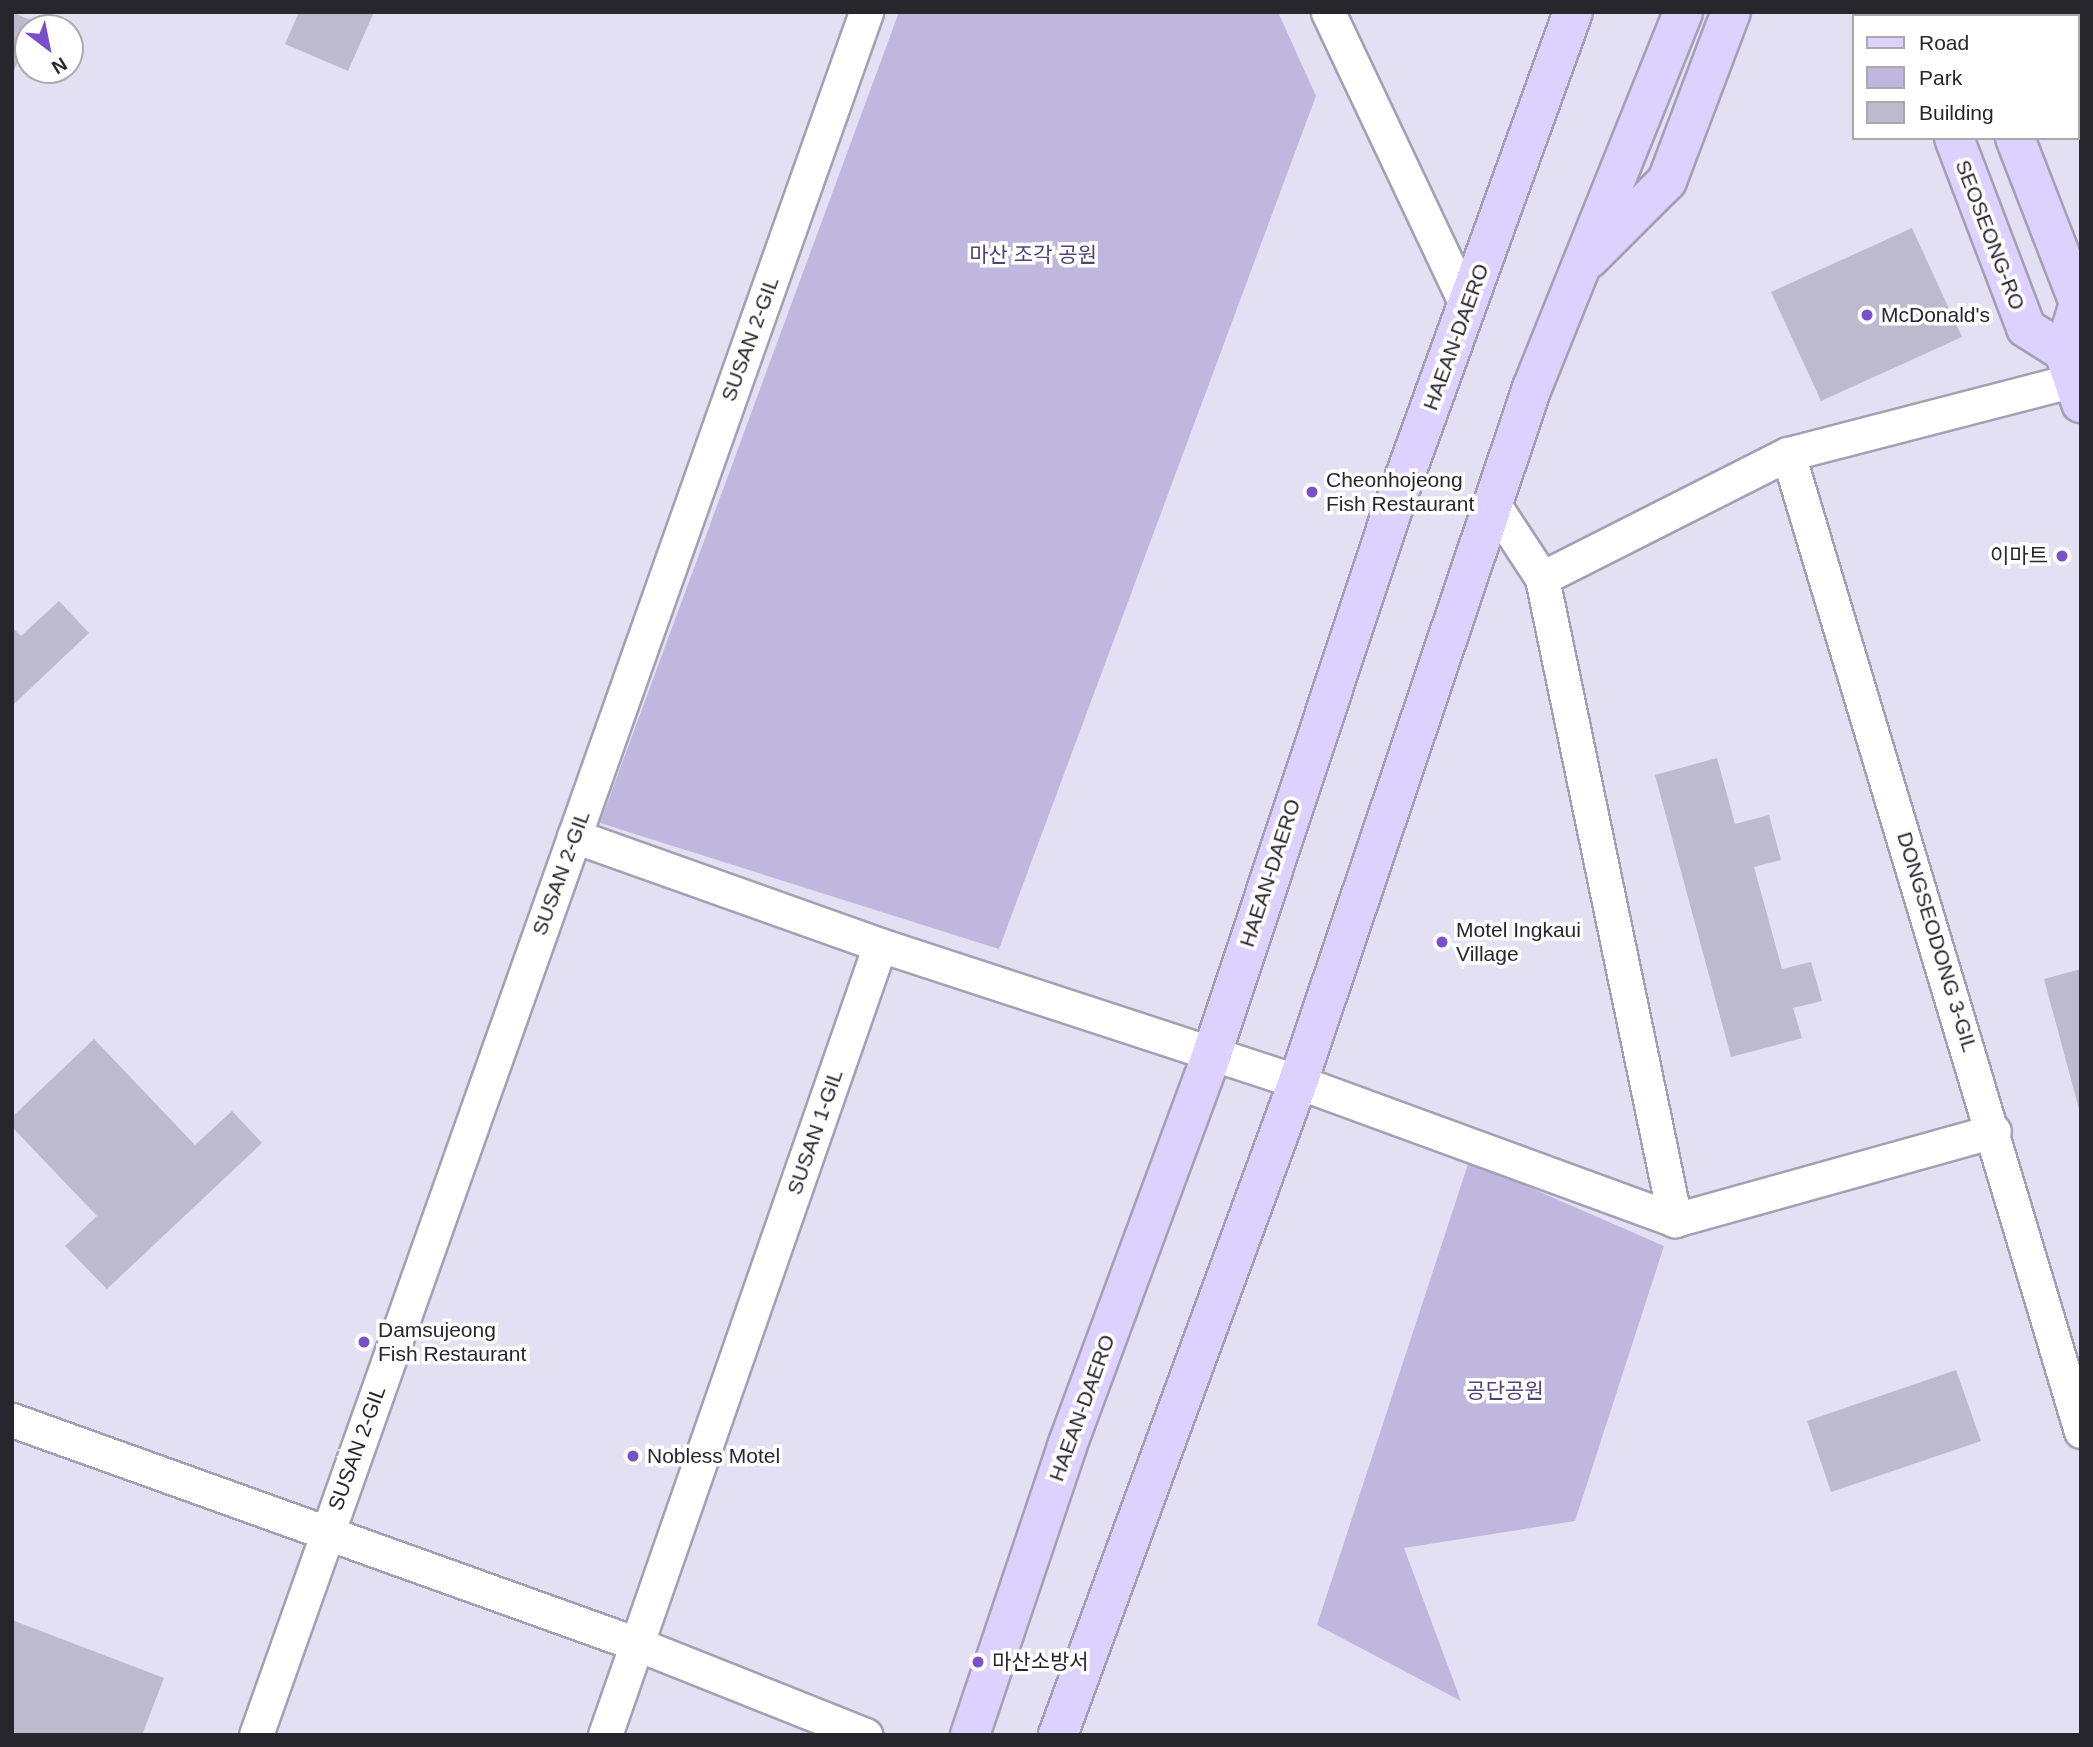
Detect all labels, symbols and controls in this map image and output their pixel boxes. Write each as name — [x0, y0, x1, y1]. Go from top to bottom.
north arrow — [14, 14, 84, 84]
legend — [1852, 14, 2079, 140]
text: Road — [1919, 31, 1969, 54]
text: N — [48, 53, 71, 78]
text: Park — [1919, 66, 1962, 89]
text: Building — [1919, 101, 1994, 124]
street label: SEOSEONG-RO — [1950, 156, 2030, 314]
park label: 마산 조각 공원 — [969, 242, 1097, 268]
street label: HAEAN-DAERO — [1418, 260, 1494, 414]
street label: SUSAN 2-GIL — [716, 273, 784, 405]
place label: McDonald's — [1881, 302, 1990, 328]
marker: McDonald's — [1859, 307, 1875, 323]
place label: Cheonhojeong Fish Restaurant — [1326, 467, 1474, 517]
marker: Cheonhojeong Fish Restaurant — [1304, 484, 1320, 500]
place label: 이마트 — [1990, 543, 2048, 569]
marker: 이마트 — [2054, 548, 2070, 564]
street label: HAEAN-DAERO — [1234, 796, 1306, 950]
street label: SUSAN 2-GIL — [527, 807, 595, 939]
street label: DONGSEODONG 3-GIL — [1892, 829, 1982, 1055]
place label: Motel Ingkaui Village — [1456, 917, 1581, 967]
marker: Motel Ingkaui Village — [1434, 934, 1450, 950]
street label: SUSAN 1-GIL — [782, 1066, 848, 1198]
place label: Damsujeong Fish Restaurant — [378, 1317, 526, 1367]
street label: HAEAN-DAERO — [1044, 1331, 1120, 1485]
marker: Damsujeong Fish Restaurant — [356, 1334, 372, 1350]
park label: 공단공원 — [1466, 1378, 1544, 1404]
street label: SUSAN 2-GIL — [323, 1382, 391, 1514]
place label: Nobless Motel — [647, 1443, 780, 1469]
marker: Nobless Motel — [625, 1448, 641, 1464]
place label: 마산소방서 — [992, 1649, 1089, 1675]
marker: 마산소방서 — [970, 1654, 986, 1670]

